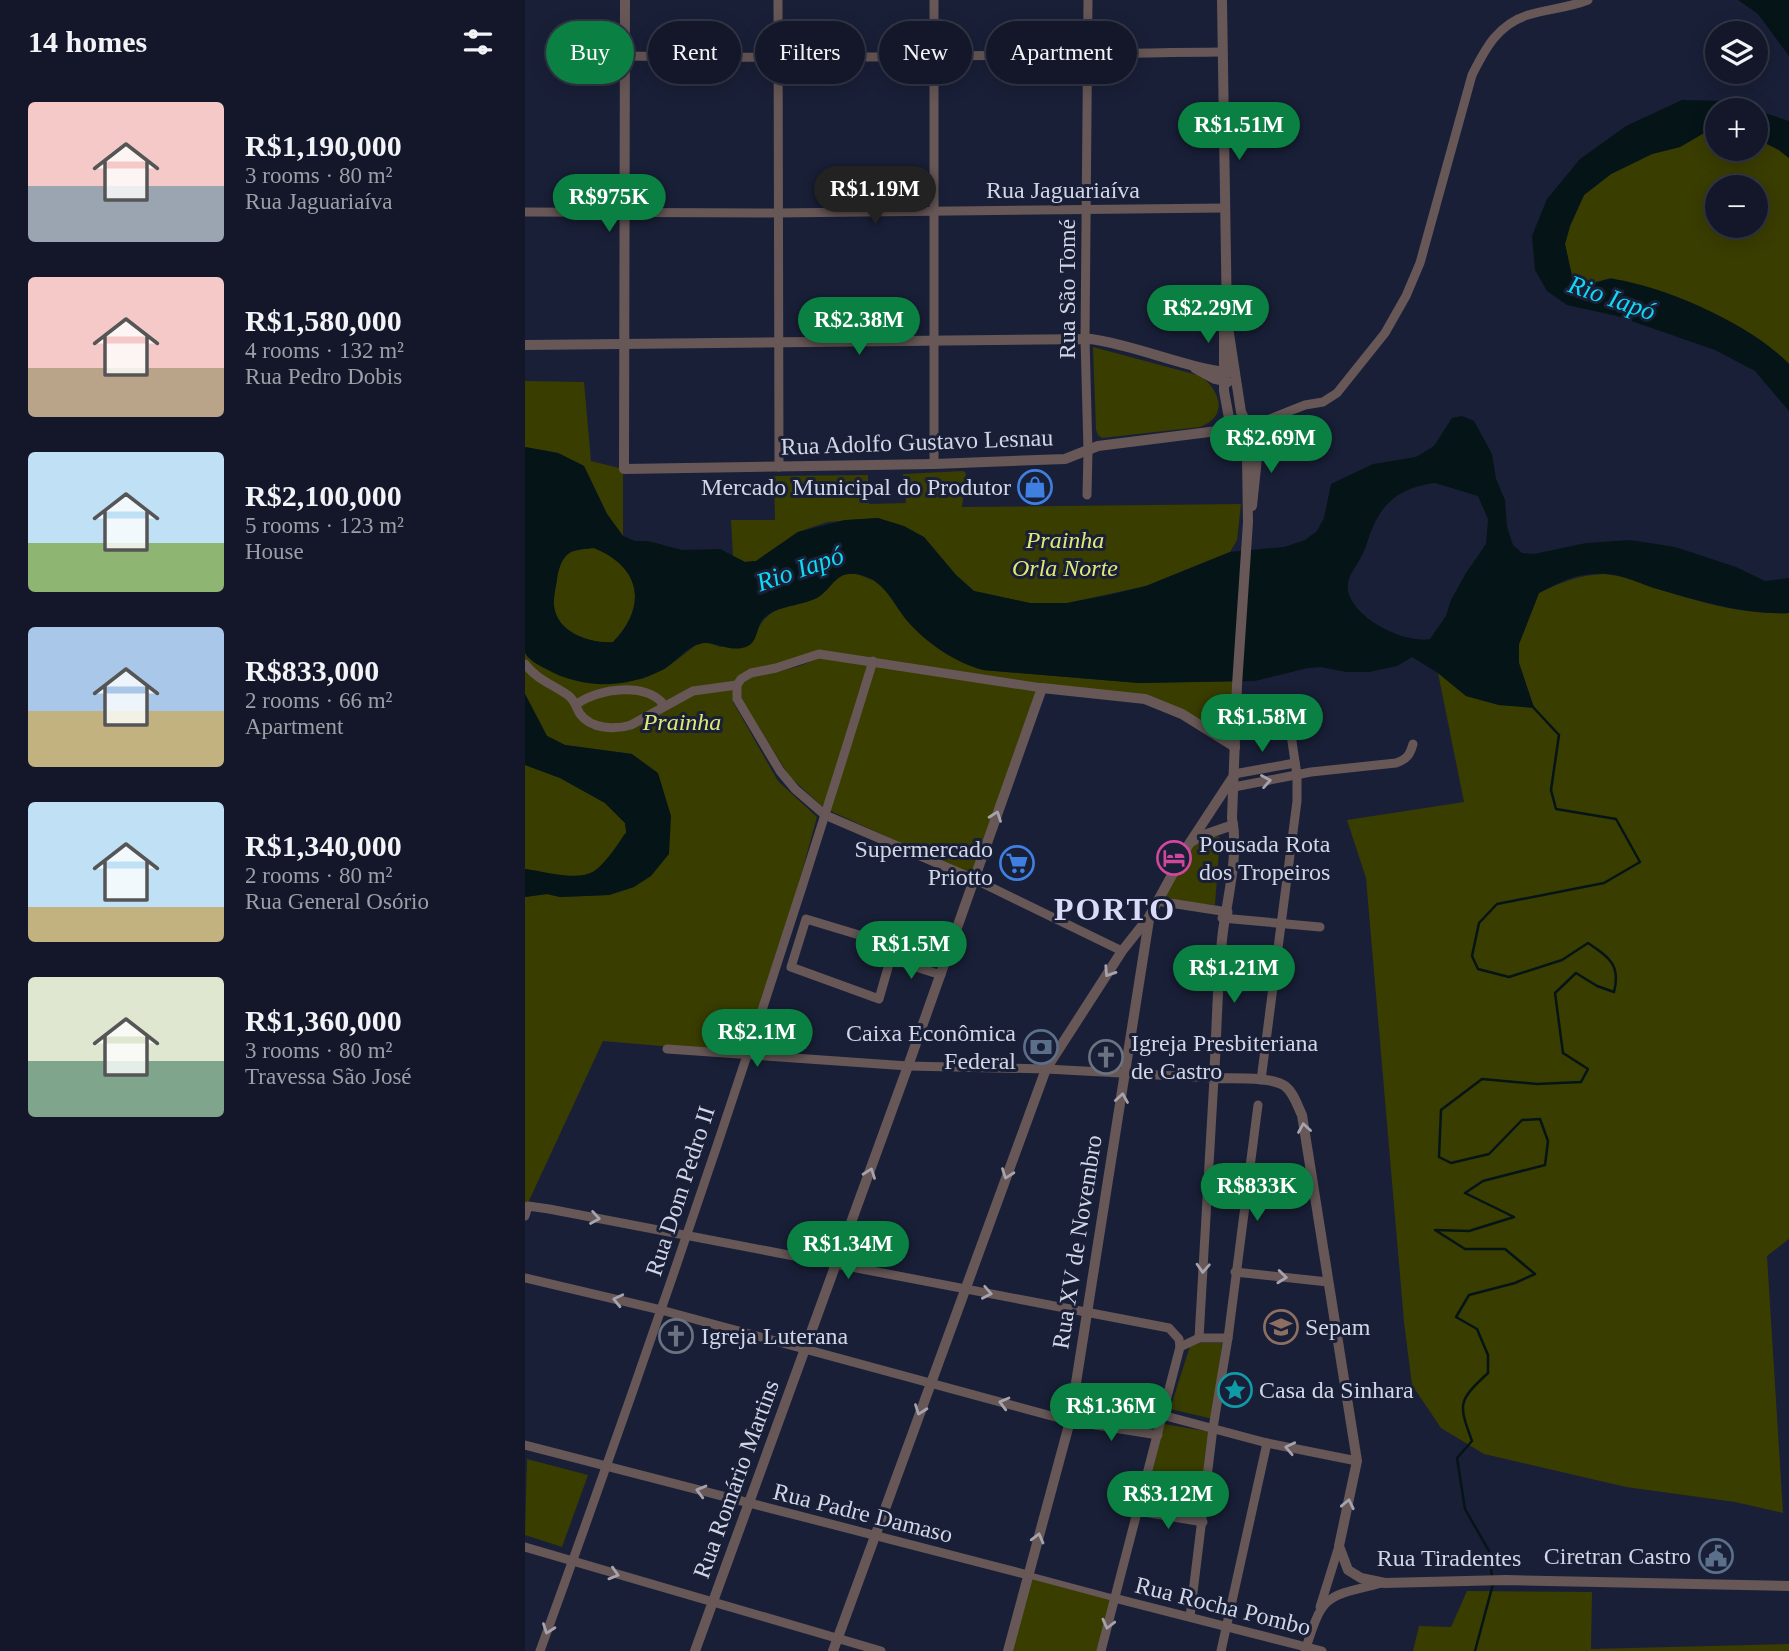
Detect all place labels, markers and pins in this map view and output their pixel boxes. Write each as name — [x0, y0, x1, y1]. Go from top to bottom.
pin: R$1.51M — [1174, 102, 1304, 162]
pin: R$1.19M — [810, 166, 940, 226]
pin: R$975K — [552, 174, 666, 234]
pin: R$2.29M — [1143, 286, 1273, 345]
pin: R$2.38M — [794, 298, 924, 357]
pin: R$2.69M — [1206, 416, 1336, 475]
shop icon: Mercado Municipal do Produtor — [1016, 468, 1054, 506]
place label: Mercado Municipal do Produtor — [701, 474, 1011, 500]
pin: R$1.58M — [1197, 694, 1327, 754]
place label: Pousada Rota dos Tropeiros — [1199, 831, 1331, 885]
place label: Supermercado Priotto — [854, 836, 993, 890]
hotel icon: Pousada Rota dos Tropeiros — [1155, 839, 1193, 877]
supermarket icon: Supermercado Priotto — [998, 844, 1036, 882]
pin: R$1.5M — [854, 922, 968, 981]
pin: R$1.21M — [1169, 946, 1299, 1005]
pin: R$2.1M — [700, 1010, 814, 1069]
place label: Caixa Econômica Federal — [846, 1020, 1016, 1074]
bank icon: Caixa Econômica Federal — [1022, 1028, 1060, 1066]
place label: Igreja Presbiteriana de Castro — [1131, 1030, 1319, 1084]
church icon: Igreja Presbiteriana de Castro — [1087, 1038, 1125, 1076]
pin: R$833K — [1200, 1164, 1314, 1223]
pin: R$1.34M — [783, 1222, 913, 1281]
school or university icon: Sepam — [1262, 1308, 1300, 1346]
place label: Sepam — [1305, 1314, 1371, 1340]
church icon: Igreja Luterana — [657, 1317, 695, 1355]
place label: Igreja Luterana — [701, 1323, 849, 1349]
place icon: Casa da Sinhara — [1216, 1371, 1254, 1409]
place label: Casa da Sinhara — [1259, 1377, 1414, 1403]
pin: R$1.36M — [1046, 1384, 1176, 1443]
pin: R$3.12M — [1103, 1472, 1233, 1531]
public building icon: Ciretran Castro — [1697, 1537, 1735, 1575]
place label: Ciretran Castro — [1544, 1543, 1691, 1569]

